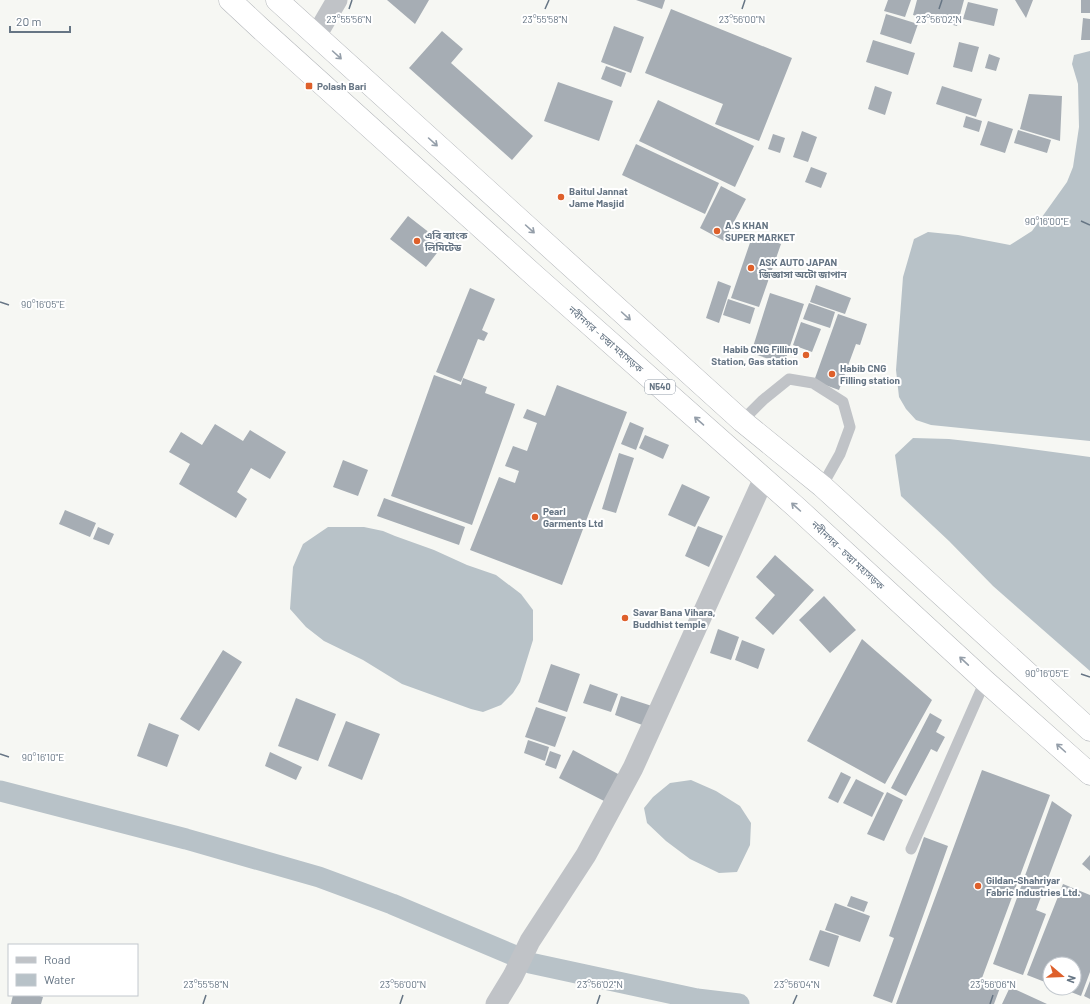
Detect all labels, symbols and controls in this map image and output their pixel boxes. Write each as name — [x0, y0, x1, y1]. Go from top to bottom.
scale bar — [10, 8, 70, 34]
text: 23°55'56"N — [326, 13, 372, 25]
text: 23°55'58"N — [522, 13, 568, 25]
text: 23°56'00"N — [719, 13, 765, 25]
text: 23°56'02"N — [916, 13, 962, 25]
text: 20 m — [16, 14, 42, 28]
one-way arrow — [332, 50, 342, 59]
place label: Polash Bari — [317, 80, 367, 92]
marker: Polash Bari — [304, 81, 314, 91]
one-way arrow — [428, 137, 438, 146]
place label: Baitul Jannat Jame Masjid — [569, 185, 628, 209]
marker: Baitul Jannat Jame Masjid — [556, 192, 566, 202]
text: 90°16'00"E — [1025, 215, 1069, 227]
place label: A.S KHAN SUPER MARKET — [725, 219, 795, 243]
one-way arrow — [524, 224, 534, 233]
marker: A.S KHAN SUPER MARKET — [712, 226, 722, 236]
place label: এবি ব্যাংক লিমিটেড — [424, 229, 468, 253]
marker: এবি ব্যাংক লিমিটেড — [412, 236, 422, 246]
place label: ASK AUTO JAPAN জিজ্ঞাসা অটো জাপান — [758, 256, 847, 280]
marker: ASK AUTO JAPAN জিজ্ঞাসা অটো জাপান — [746, 263, 756, 273]
text: 90°16'05"E — [21, 298, 65, 310]
street label: নবীনগর - চন্দ্রা মহাসড়ক — [565, 303, 647, 375]
one-way arrow — [621, 312, 631, 321]
place label: Habib CNG Filling Station, Gas station — [711, 343, 798, 367]
marker: Habib CNG Filling Station, Gas station — [801, 350, 811, 360]
place label: Habib CNG Filling station — [840, 362, 900, 386]
marker: Habib CNG Filling station — [827, 369, 837, 379]
road number: N540 — [645, 380, 675, 394]
one-way arrow — [694, 416, 704, 425]
one-way arrow — [791, 502, 802, 511]
place label: Pearl Garments Ltd — [543, 505, 604, 529]
marker: Pearl Garments Ltd — [530, 512, 540, 522]
street label: নবীনগর - চন্দ্রা মহাসড়ক — [808, 517, 888, 593]
place label: Savar Bana Vihara, Buddhist temple — [633, 606, 716, 630]
marker: Savar Bana Vihara, Buddhist temple — [620, 613, 630, 623]
one-way arrow — [959, 657, 969, 666]
text: 90°16'05"E — [1025, 667, 1069, 679]
one-way arrow — [1056, 743, 1066, 753]
text: 90°16'10"E — [22, 751, 64, 763]
place label: Gildan-Shahriyar Fabric Industries Ltd. — [986, 874, 1081, 898]
marker: Gildan-Shahriyar Fabric Industries Ltd. — [973, 881, 983, 891]
legend — [8, 944, 138, 996]
text: Road — [44, 952, 71, 966]
north arrow — [1042, 956, 1082, 996]
text: Water — [44, 972, 76, 986]
text: N — [1065, 974, 1079, 985]
text: 23°55'58"N — [183, 978, 229, 990]
text: 23°56'00"N — [380, 978, 426, 990]
text: 23°56'02"N — [577, 978, 623, 990]
text: 23°56'04"N — [774, 978, 820, 990]
text: 23°56'06"N — [970, 978, 1016, 990]

